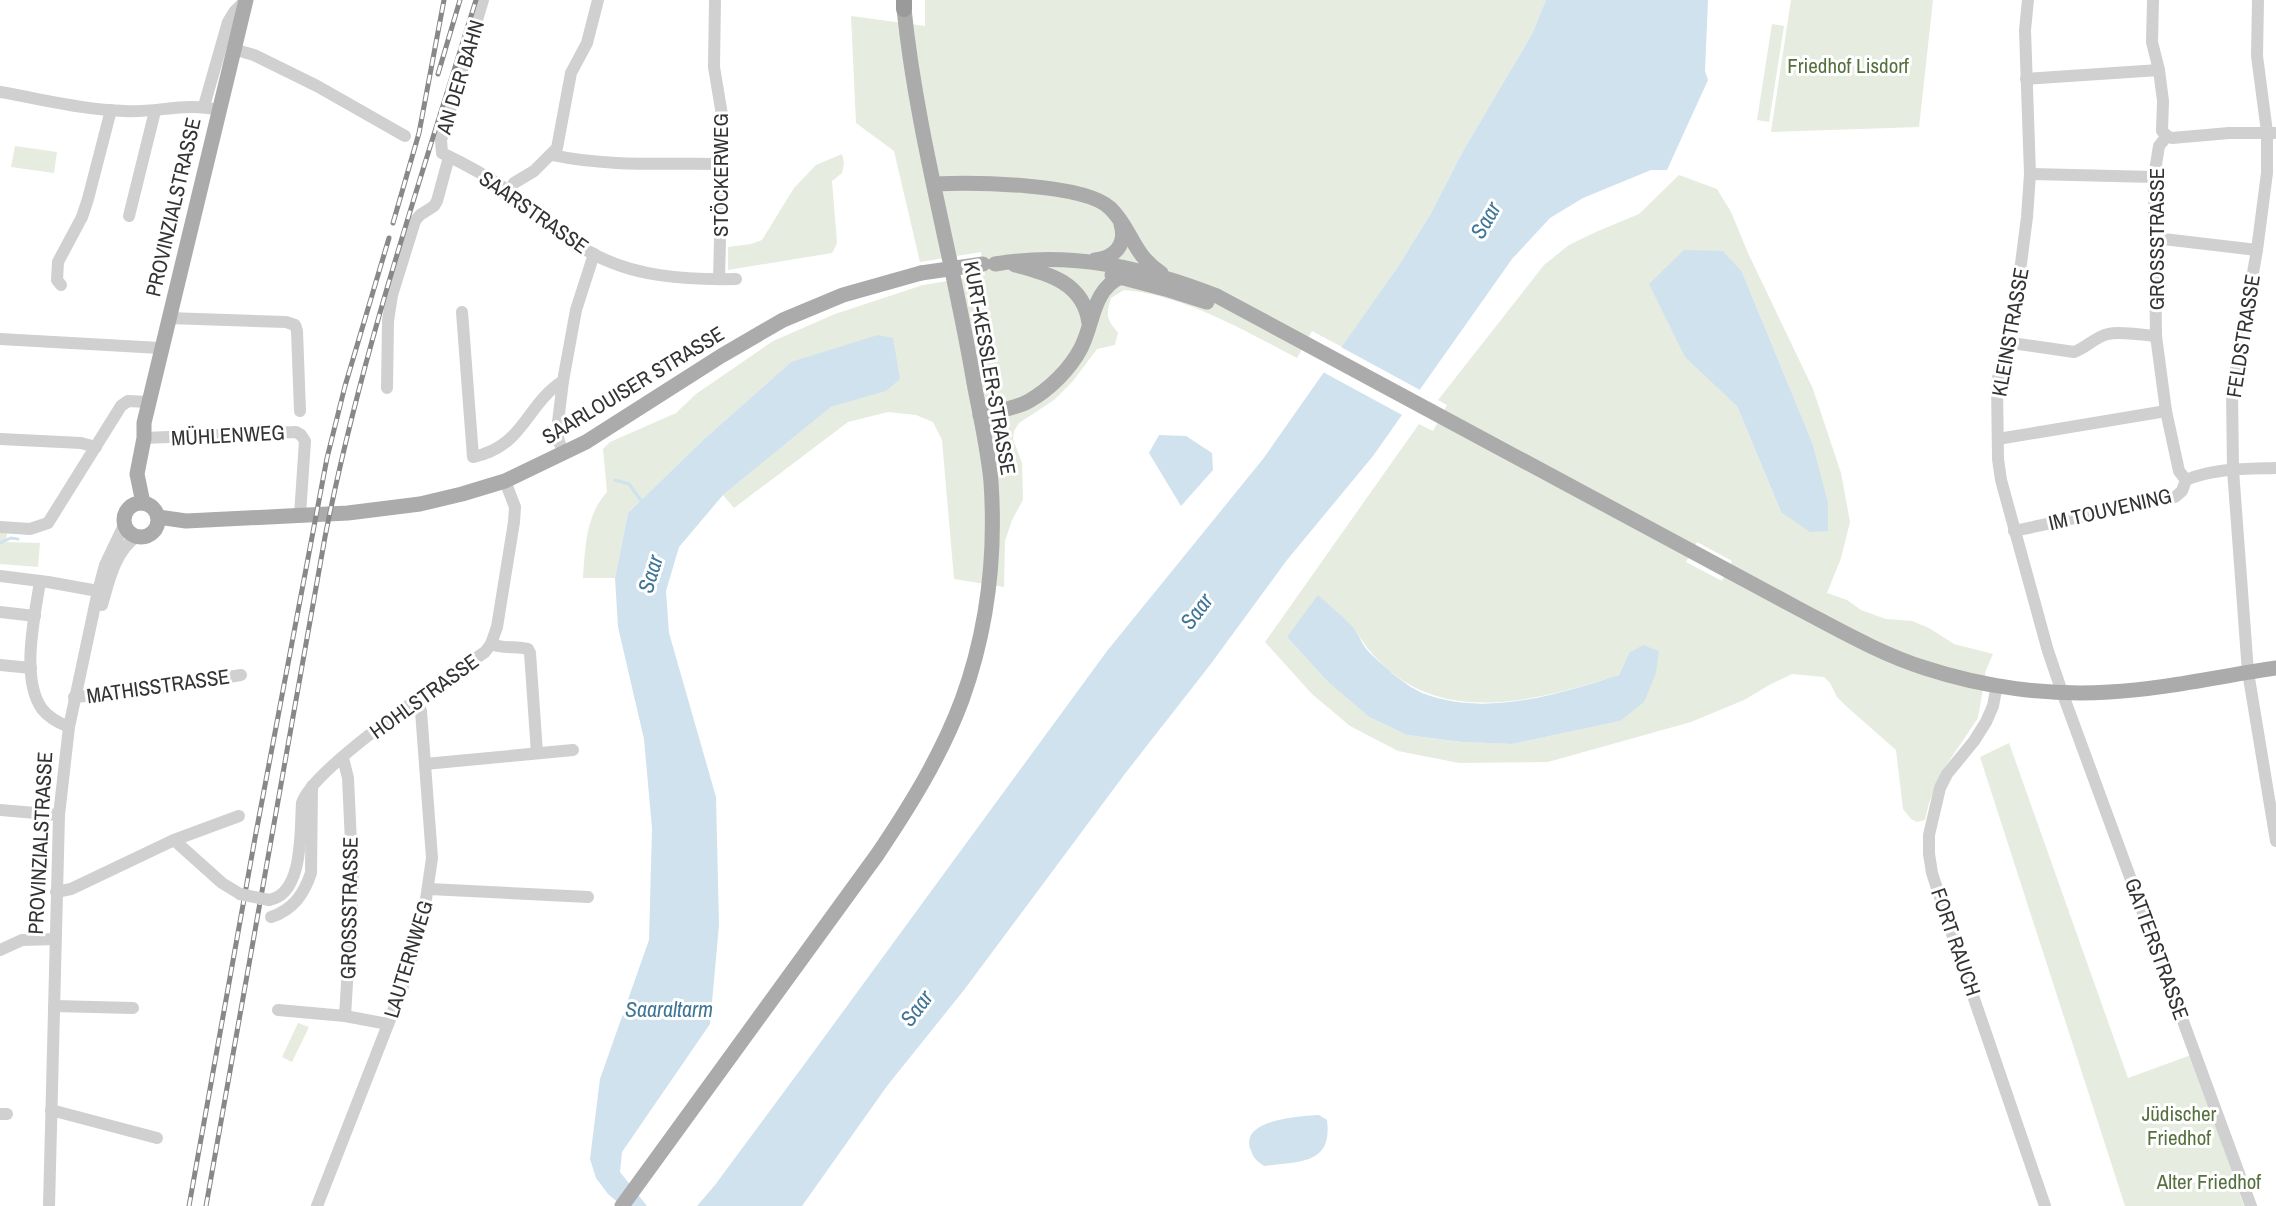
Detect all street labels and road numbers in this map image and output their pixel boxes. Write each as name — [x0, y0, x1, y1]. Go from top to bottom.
street label: AN DER BAHN — [429, 16, 491, 138]
street label: STÖCKERWEG — [706, 113, 735, 237]
street label: PROVINZIALSTRASSE — [138, 115, 208, 299]
street label: SAARSTRASSE — [474, 164, 594, 260]
street label: GROSSSTRASSE — [2142, 168, 2171, 310]
street label: KURT-KESSLER-STRASSE — [957, 259, 1023, 477]
street label: KLEINSTRASSE — [1984, 265, 2036, 399]
street label: FELDSTRASSE — [2219, 272, 2267, 400]
street label: SAARLOUISER STRASSE — [537, 319, 729, 451]
street label: MÜHLENWEG — [170, 418, 286, 452]
street label: IM TOUVENING — [2045, 481, 2175, 537]
street label: HOHLSTRASSE — [364, 647, 484, 745]
street label: MATHISSTRASSE — [85, 662, 231, 710]
street label: PROVINZIALSTRASSE — [21, 751, 59, 935]
street label: GROSSSTRASSE — [333, 836, 365, 980]
street label: GATTERSTRASSE — [2118, 874, 2196, 1024]
street label: FORT RAUCH — [1924, 884, 1988, 1000]
street label: LAUTERNWEG — [376, 897, 440, 1021]

